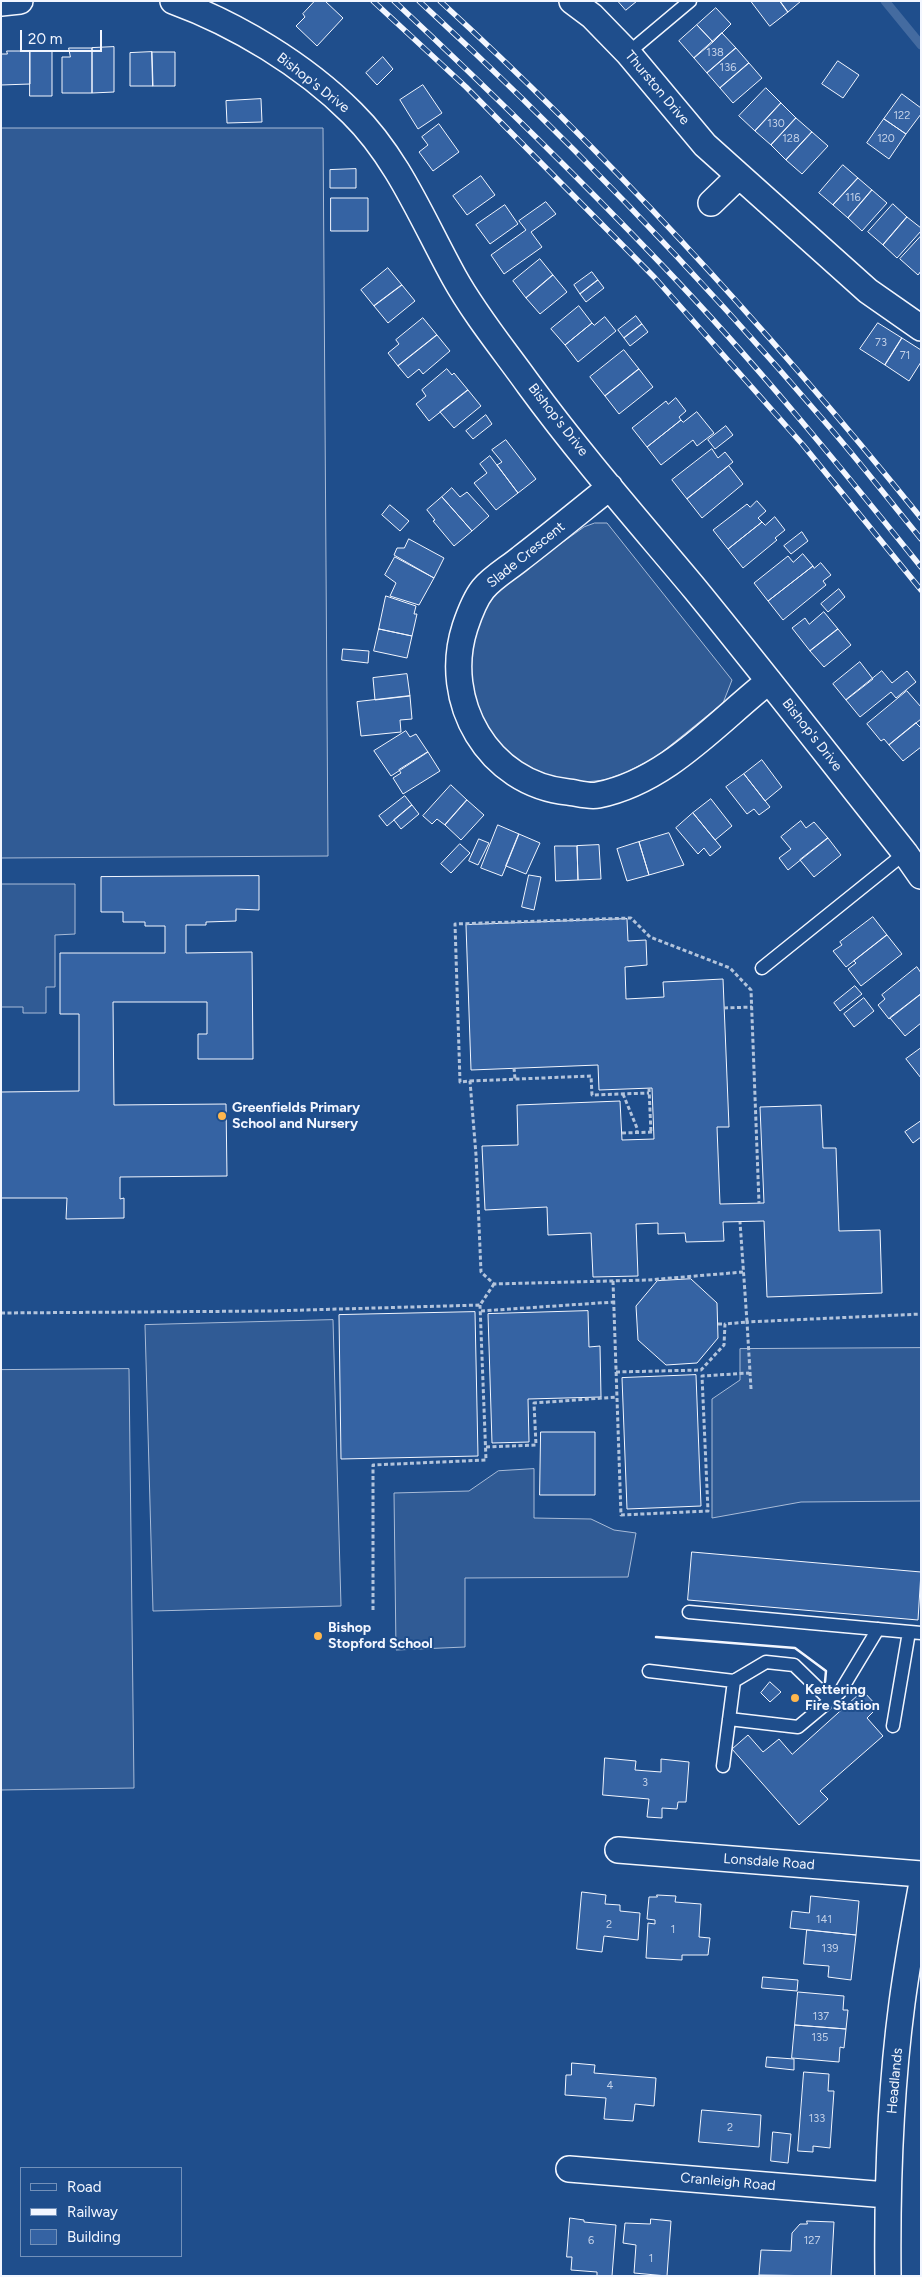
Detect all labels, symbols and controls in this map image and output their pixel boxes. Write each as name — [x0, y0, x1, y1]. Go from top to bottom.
scale bar — [22, 20, 105, 52]
text: 20 m — [28, 30, 62, 48]
house number: 138 — [706, 46, 724, 60]
street label: Thurston Drive — [621, 48, 693, 128]
street label: Bishop's Drive — [273, 49, 353, 117]
house number: 136 — [720, 61, 736, 75]
house number: 122 — [894, 109, 910, 123]
house number: 130 — [767, 117, 785, 131]
house number: 128 — [782, 132, 800, 146]
house number: 120 — [877, 132, 895, 146]
house number: 116 — [845, 191, 861, 205]
house number: 73 — [875, 336, 887, 350]
house number: 71 — [900, 349, 910, 363]
street label: Bishop's Drive — [524, 380, 592, 460]
street label: Slade Crescent — [484, 518, 568, 592]
street label: Bishop's Drive — [778, 695, 846, 775]
place label: Greenfields Primary School and Nursery — [232, 1100, 360, 1132]
marker: Greenfields Primary School and Nursery — [216, 1110, 228, 1122]
place label: Bishop Stopford School — [328, 1620, 433, 1652]
marker: Bishop Stopford School — [312, 1630, 324, 1642]
place label: Kettering Fire Station — [805, 1682, 880, 1714]
marker: Kettering Fire Station — [789, 1692, 801, 1704]
house number: 3 — [642, 1776, 648, 1790]
street label: Lonsdale Road — [723, 1850, 815, 1874]
house number: 141 — [816, 1913, 832, 1927]
house number: 2 — [606, 1918, 612, 1932]
house number: 1 — [671, 1923, 675, 1937]
house number: 139 — [822, 1942, 838, 1956]
house number: 137 — [813, 2010, 829, 2024]
house number: 135 — [812, 2031, 828, 2045]
street label: Headlands — [884, 2047, 906, 2115]
house number: 4 — [607, 2079, 613, 2093]
house number: 133 — [809, 2112, 825, 2126]
house number: 2 — [727, 2121, 733, 2135]
legend — [20, 2167, 182, 2257]
street label: Cranleigh Road — [680, 2169, 776, 2195]
text: Road — [67, 2178, 102, 2196]
text: Railway — [67, 2203, 118, 2221]
text: Building — [67, 2228, 121, 2246]
house number: 6 — [588, 2234, 594, 2248]
house number: 127 — [804, 2234, 820, 2248]
house number: 1 — [649, 2252, 653, 2266]

